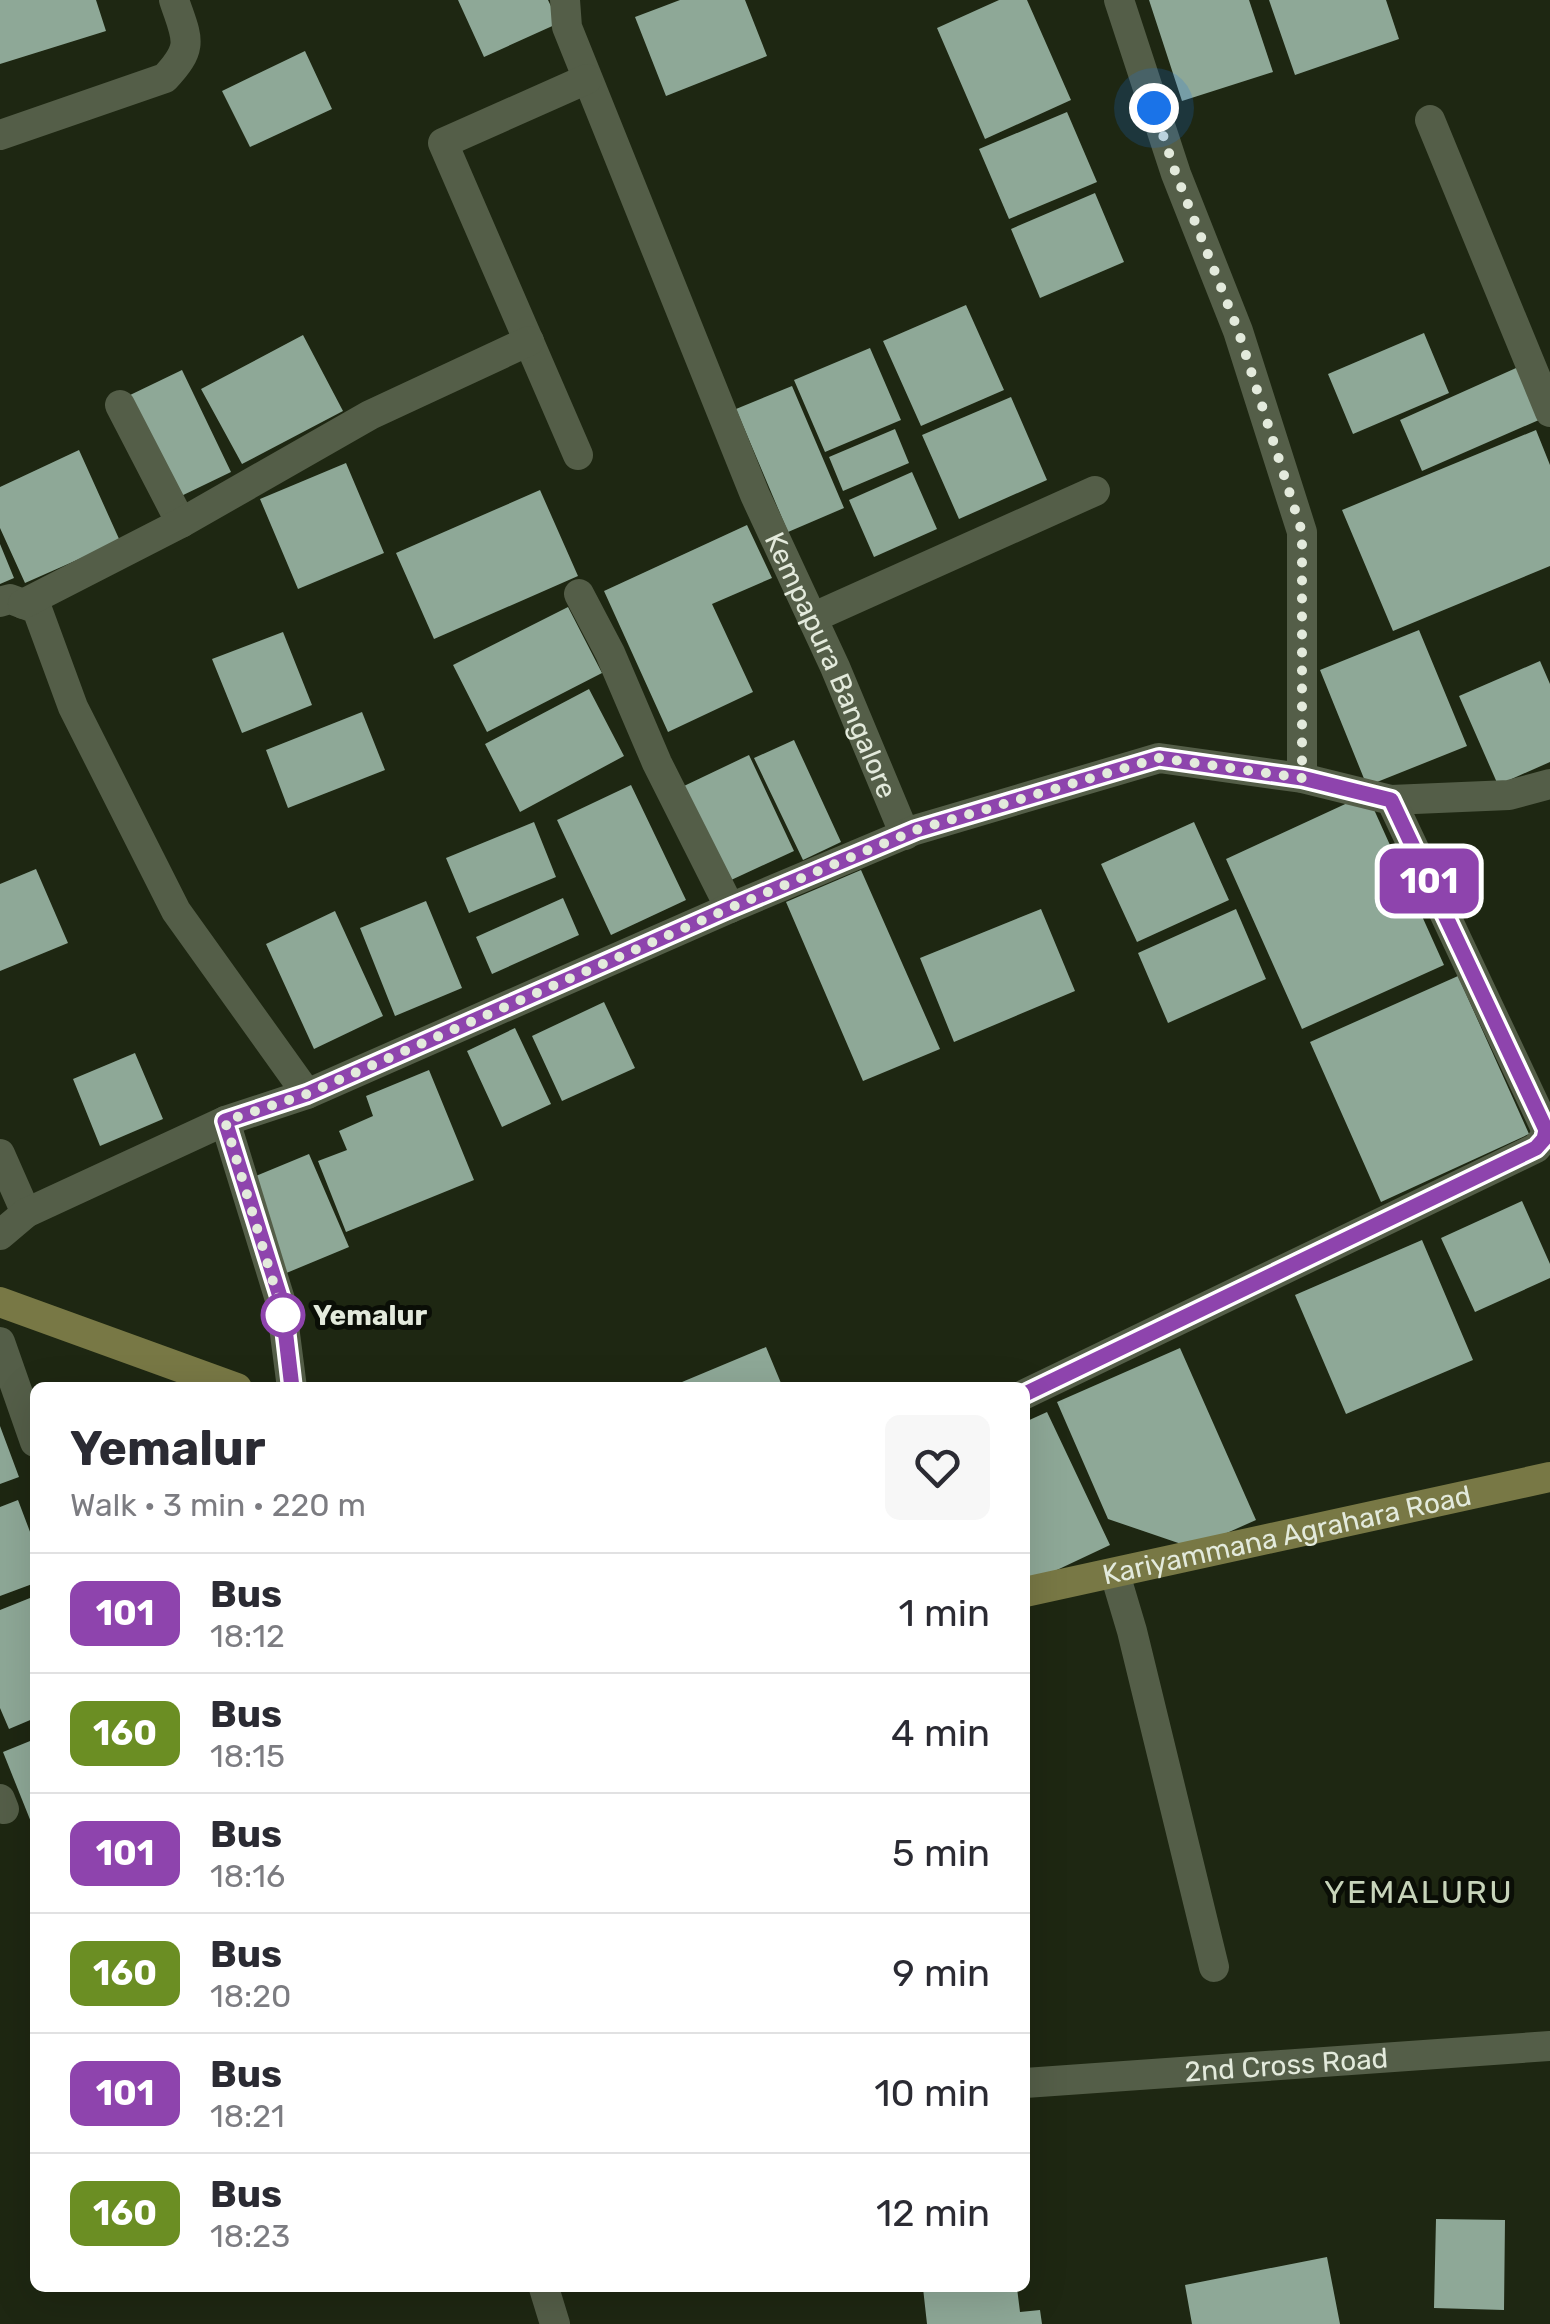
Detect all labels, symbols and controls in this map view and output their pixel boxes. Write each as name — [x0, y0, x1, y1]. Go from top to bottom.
your location — [1129, 83, 1179, 133]
street label: Kempapura Bangalore — [758, 527, 904, 803]
line badge: 101 — [1372, 848, 1486, 914]
text: 101 — [1400, 860, 1458, 902]
marker: Yemalur — [262, 1294, 304, 1336]
place label: Yemalur — [313, 1299, 427, 1332]
button: heart — [885, 1415, 990, 1520]
text: Yemalur — [70, 1420, 266, 1477]
street label: Kariyammana Agrahara Road — [1099, 1478, 1474, 1591]
text: Walk · 3 min · 220 m — [70, 1486, 366, 1524]
text: Bus — [210, 1571, 282, 1617]
text: 1 min — [898, 1590, 990, 1636]
text: 101 — [96, 1592, 154, 1634]
text: 18:12 — [210, 1617, 285, 1655]
text: Bus — [210, 1691, 282, 1737]
text: 4 min — [891, 1710, 990, 1756]
text: 160 — [93, 1712, 157, 1754]
text: 18:15 — [210, 1737, 285, 1775]
text: Bus — [210, 1811, 282, 1857]
text: 5 min — [892, 1830, 990, 1876]
text: 101 — [96, 1832, 154, 1874]
text: 18:16 — [210, 1857, 285, 1895]
district label: YEMALURU — [1324, 1873, 1514, 1911]
text: Bus — [210, 1931, 282, 1977]
text: 9 min — [892, 1950, 990, 1996]
text: 160 — [93, 1952, 157, 1994]
text: 18:20 — [210, 1977, 291, 2015]
street label: 2nd Cross Road — [1183, 2041, 1389, 2088]
text: Bus — [210, 2051, 282, 2097]
text: 10 min — [874, 2070, 990, 2116]
text: 101 — [96, 2072, 154, 2114]
text: 18:21 — [210, 2097, 285, 2135]
text: Bus — [210, 2171, 282, 2217]
text: 12 min — [876, 2190, 990, 2236]
text: 160 — [93, 2192, 157, 2234]
text: 18:23 — [210, 2217, 290, 2255]

